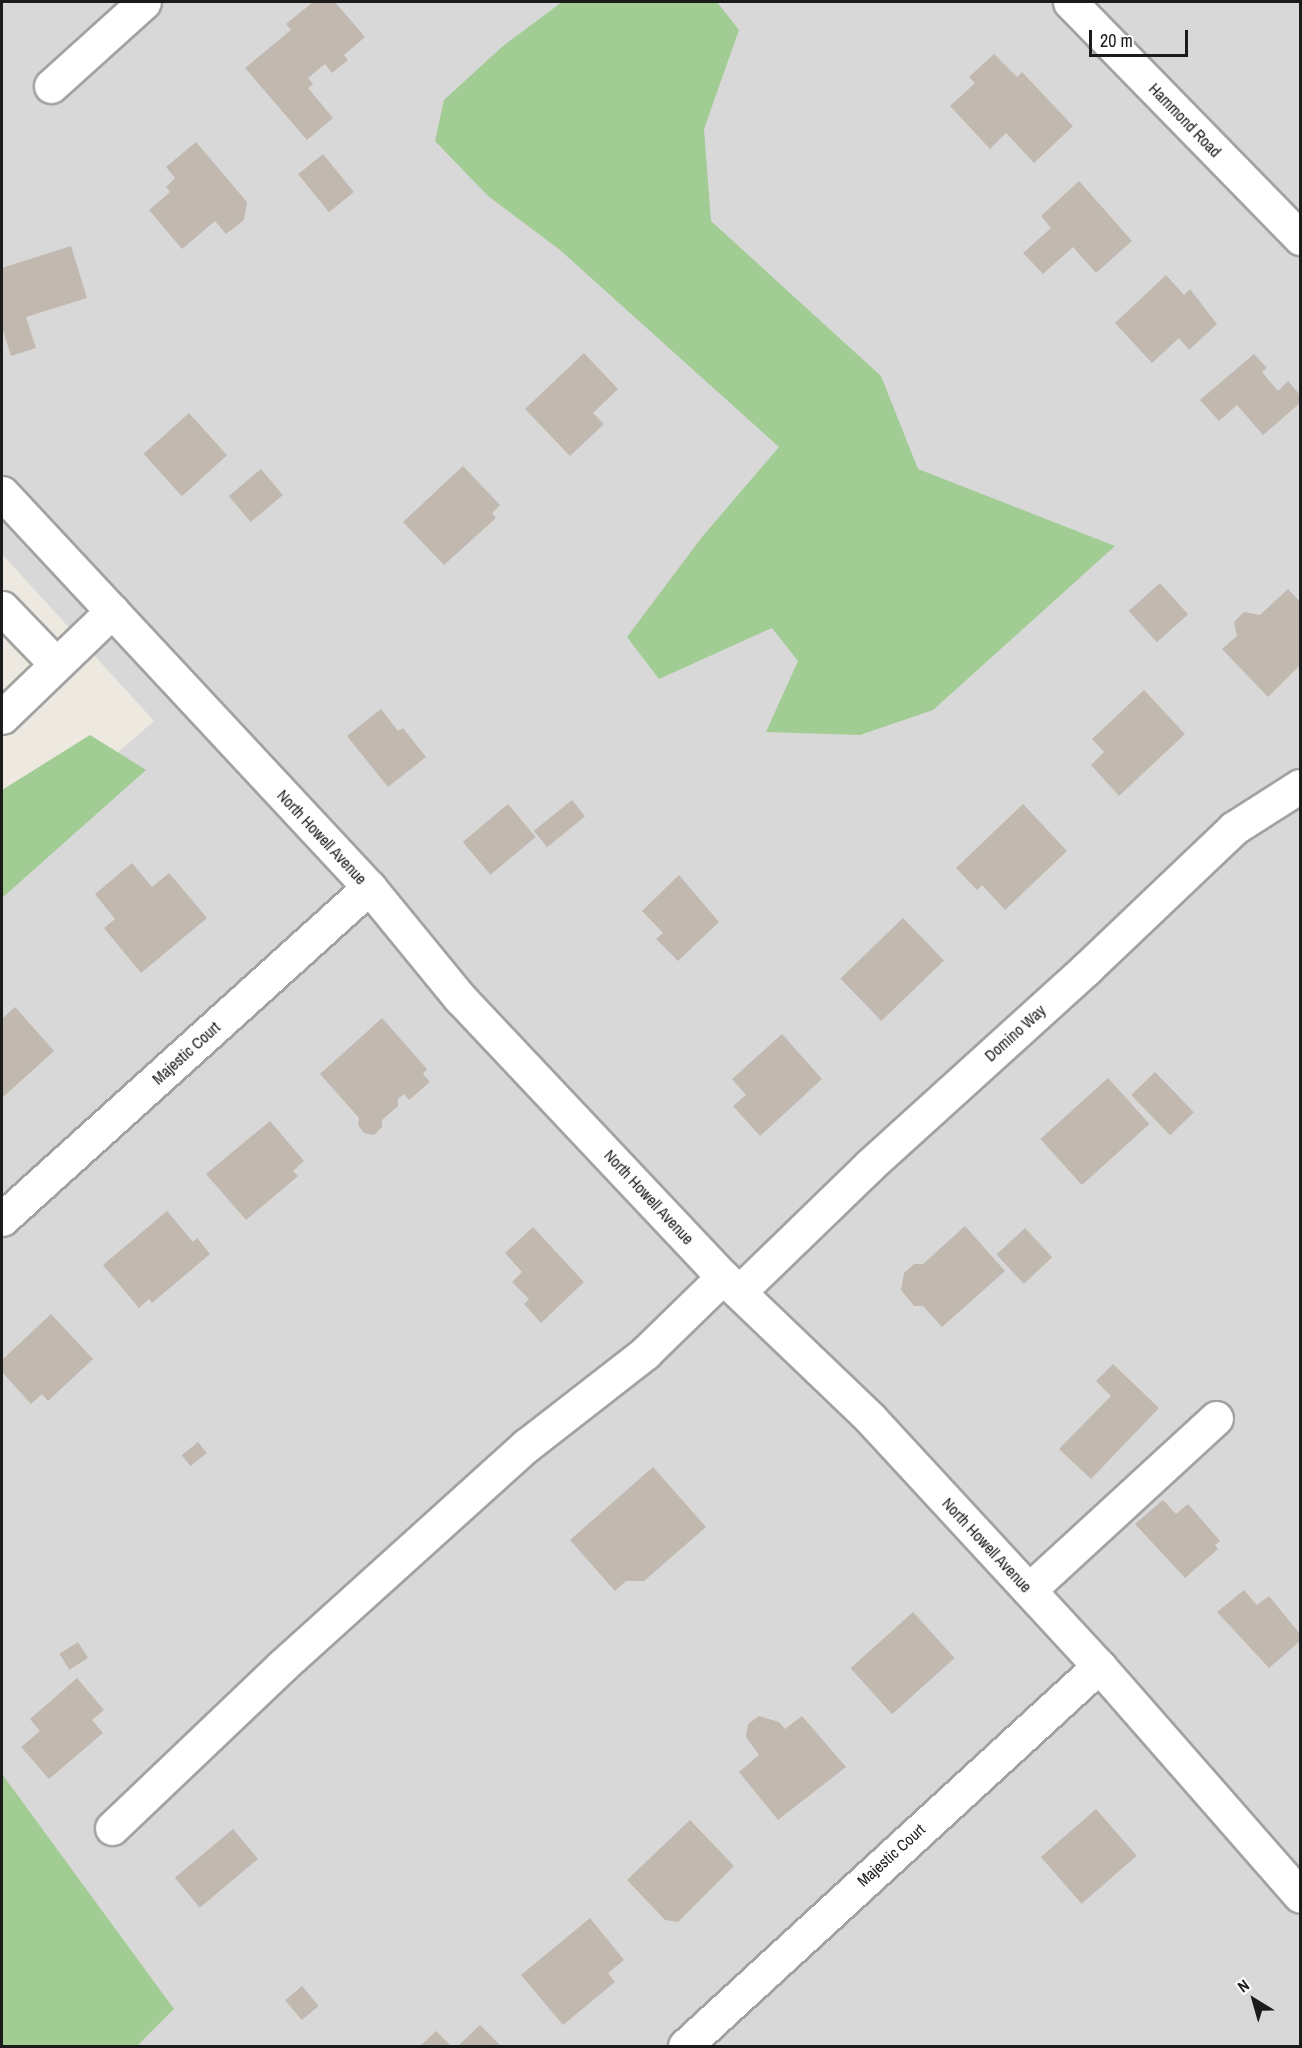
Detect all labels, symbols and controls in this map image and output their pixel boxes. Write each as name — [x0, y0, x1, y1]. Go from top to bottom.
scale bar — [1092, 18, 1191, 56]
text: 20 m — [1100, 28, 1133, 53]
street label: Hammond Road — [1145, 79, 1225, 161]
street label: North Howell Avenue — [273, 785, 371, 889]
street label: Domino Way — [981, 1001, 1049, 1065]
street label: Majestic Court — [148, 1018, 224, 1088]
street label: North Howell Avenue — [600, 1145, 698, 1249]
street label: North Howell Avenue — [938, 1493, 1036, 1597]
street label: Majestic Court — [853, 1820, 929, 1890]
north arrow — [1224, 1970, 1284, 2030]
text: N — [1233, 1974, 1254, 1997]

